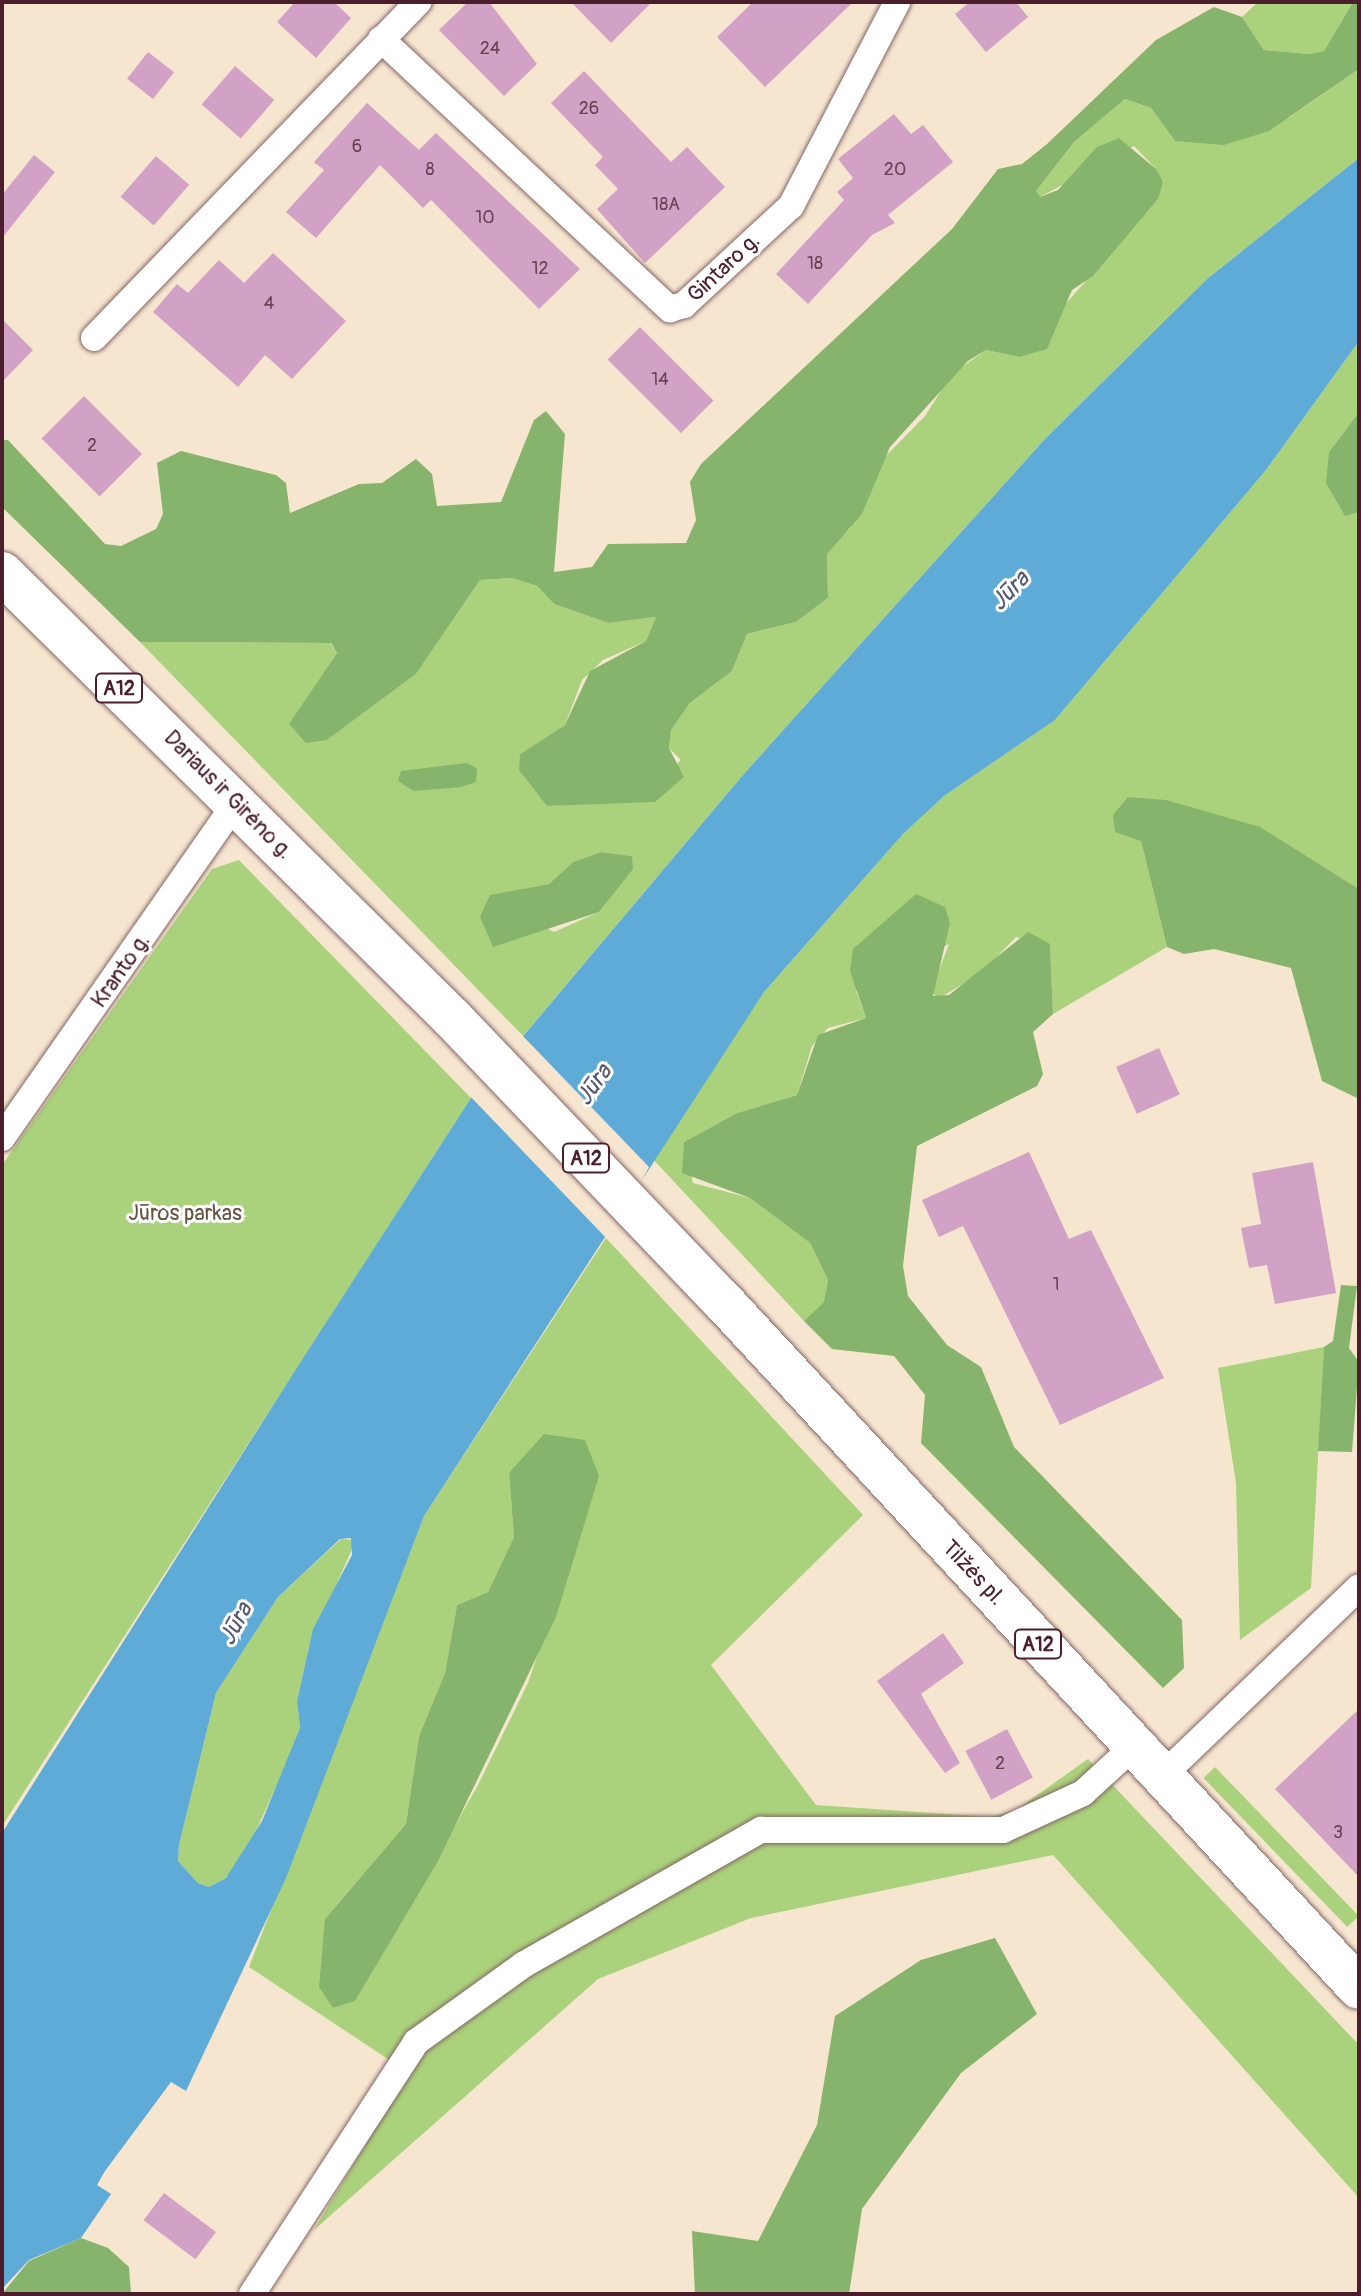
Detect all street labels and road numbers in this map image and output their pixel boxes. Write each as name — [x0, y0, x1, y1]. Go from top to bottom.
street label: Gintaro g. — [682, 228, 766, 308]
road number: A12 — [95, 672, 143, 704]
street label: Dariaus ir Girėno g. — [158, 725, 298, 865]
street label: Kranto g. — [86, 929, 156, 1013]
road number: A12 — [562, 1142, 610, 1174]
street label: Tilžės pl. — [936, 1535, 1010, 1611]
road number: A12 — [1014, 1628, 1062, 1660]

